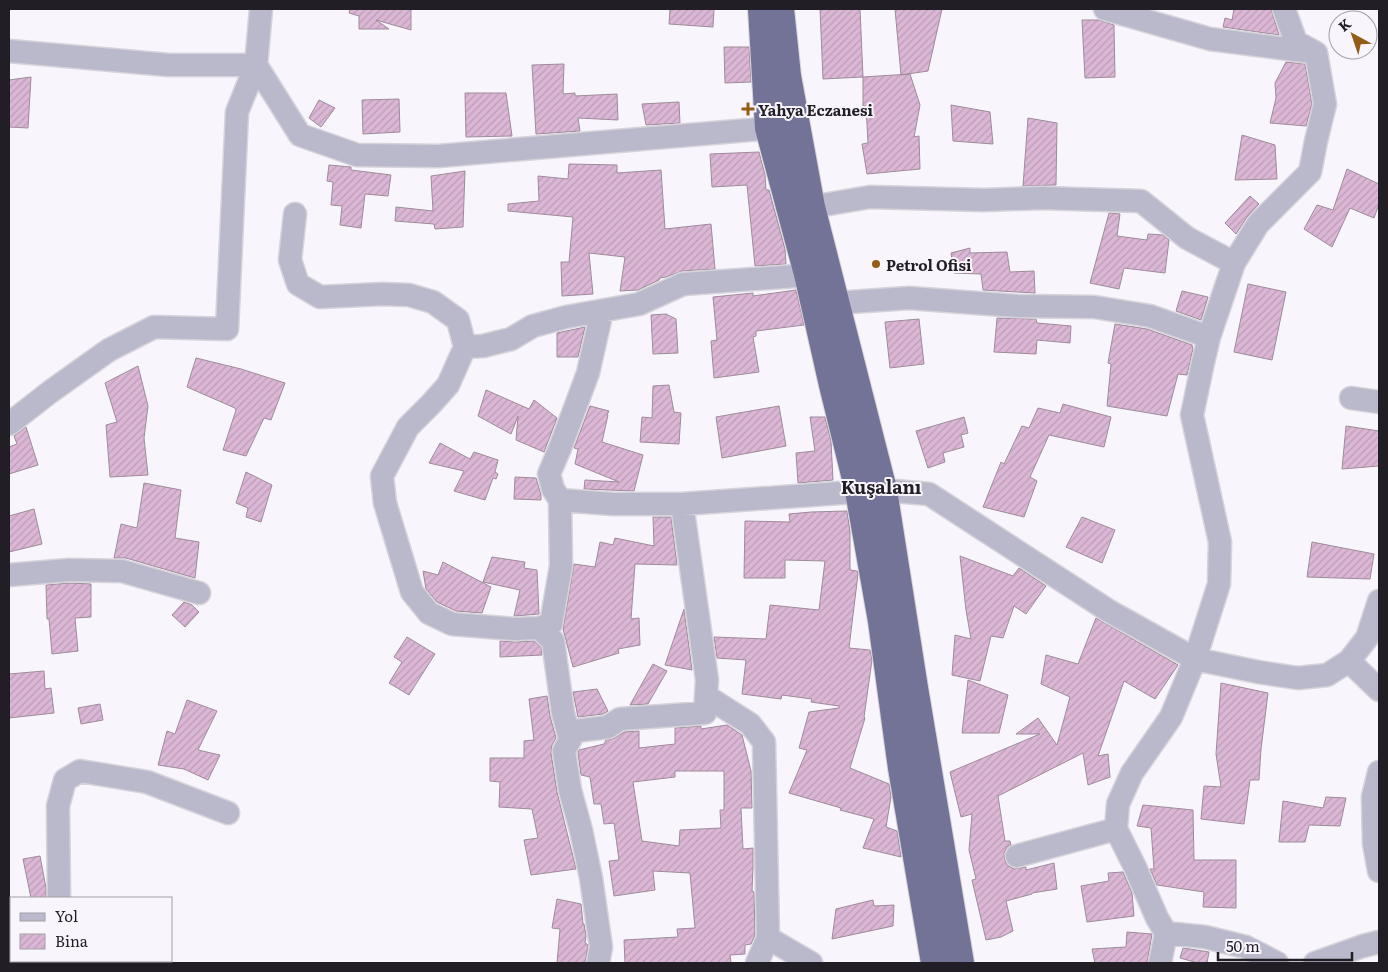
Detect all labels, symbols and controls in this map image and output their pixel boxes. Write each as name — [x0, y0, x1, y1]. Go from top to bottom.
north arrow — [1328, 10, 1378, 60]
text: K — [1333, 13, 1355, 35]
place label: Yahya Eczanesi — [758, 98, 873, 121]
marker: Yahya Eczanesi — [742, 103, 754, 115]
place label: Petrol Ofisi — [886, 253, 972, 276]
marker: Petrol Ofisi — [870, 258, 882, 270]
district label: Kuşalanı — [841, 473, 922, 500]
legend — [10, 897, 172, 962]
text: Yol — [55, 904, 78, 927]
text: Bina — [55, 929, 89, 952]
scale bar — [1218, 930, 1352, 962]
text: 50 m — [1226, 934, 1260, 957]

